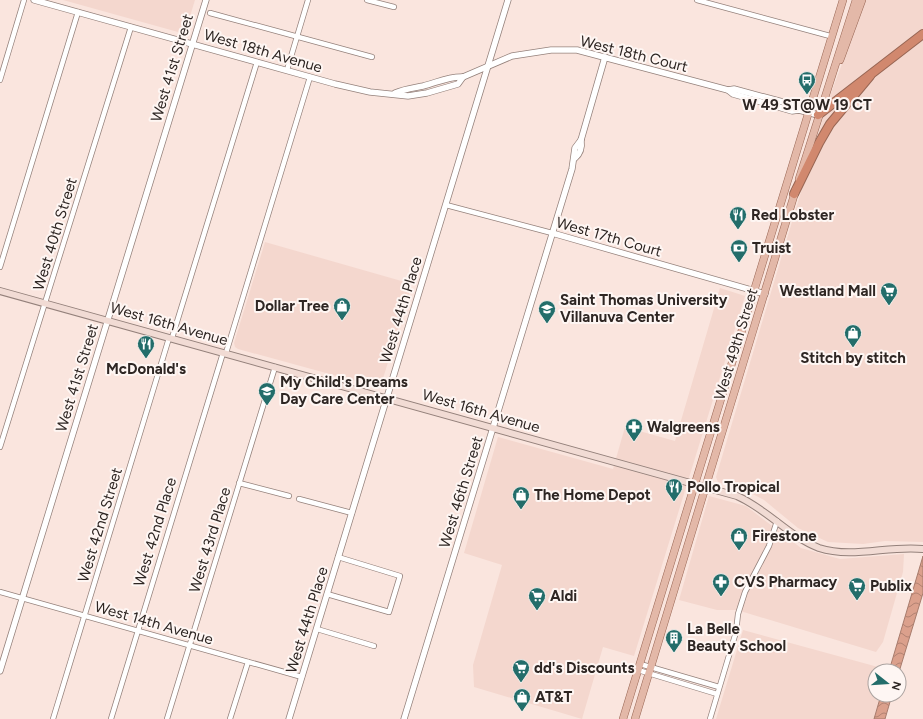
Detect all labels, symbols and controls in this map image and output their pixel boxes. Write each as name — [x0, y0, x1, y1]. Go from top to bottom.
street label: West 41st Street — [147, 11, 197, 124]
street label: West 18th Avenue — [202, 26, 324, 76]
street label: West 18th Court — [578, 32, 690, 76]
bus stop icon: W 49 ST@W 19 CT — [797, 70, 817, 95]
place label: W 49 ST@W 19 CT — [742, 96, 872, 114]
street label: West 40th Street — [29, 175, 81, 293]
restaurant icon: Red Lobster — [728, 205, 748, 230]
place label: Red Lobster — [751, 206, 834, 224]
street label: West 17th Court — [554, 213, 664, 261]
bank icon: Truist — [729, 238, 749, 263]
place label: Truist — [752, 239, 791, 257]
street label: West 44th Place — [376, 254, 426, 366]
supermarket icon: Westland Mall — [879, 281, 899, 306]
place label: Westland Mall — [780, 282, 876, 300]
street label: West 49th Street — [710, 286, 762, 402]
place label: Saint Thomas University Villanuva Center — [560, 291, 728, 326]
shop icon: Dollar Tree — [332, 296, 352, 321]
place label: Dollar Tree — [255, 297, 330, 315]
street label: West 16th Avenue — [108, 299, 230, 349]
school or university icon: Saint Thomas University Villanuva Center — [537, 299, 557, 324]
street label: West 41st Street — [52, 321, 102, 434]
shop icon: Stitch by stitch — [843, 323, 863, 348]
restaurant icon: McDonald's — [136, 334, 156, 359]
place label: Stitch by stitch — [800, 349, 906, 367]
place label: McDonald's — [106, 360, 186, 378]
place label: My Child's Dreams Day Care Center — [280, 373, 408, 408]
school or university icon: My Child's Dreams Day Care Center — [257, 381, 277, 406]
street label: West 16th Avenue — [420, 386, 542, 436]
pharmacy icon: Walgreens — [624, 417, 644, 442]
place label: Walgreens — [647, 418, 720, 436]
street label: West 46th Street — [435, 434, 487, 550]
street label: West 42nd Street — [74, 465, 126, 584]
street label: West 42nd Place — [130, 475, 180, 589]
restaurant icon: Pollo Tropical — [664, 477, 684, 502]
place label: Pollo Tropical — [687, 478, 780, 496]
street label: West 43rd Place — [185, 485, 235, 595]
shop icon: The Home Depot — [511, 485, 531, 510]
place label: The Home Depot — [534, 486, 651, 504]
shop icon: Firestone — [729, 526, 749, 551]
place label: Firestone — [752, 527, 817, 545]
street label: West 44th Place — [282, 564, 332, 676]
pharmacy icon: CVS Pharmacy — [711, 572, 731, 597]
place label: CVS Pharmacy — [734, 573, 838, 591]
supermarket icon: Publix — [847, 576, 867, 601]
place label: Publix — [870, 577, 912, 595]
supermarket icon: Aldi — [527, 586, 547, 611]
place label: Aldi — [550, 587, 577, 605]
street label: West 14th Avenue — [93, 597, 215, 649]
place label: La Belle Beauty School — [687, 620, 786, 655]
building icon: La Belle Beauty School — [664, 628, 684, 653]
supermarket icon: dd's Discounts — [511, 658, 531, 683]
place label: dd's Discounts — [534, 659, 634, 677]
north arrow — [867, 663, 907, 703]
text: N — [889, 680, 904, 692]
shop icon: AT&T — [512, 687, 532, 712]
place label: AT&T — [535, 688, 572, 706]

